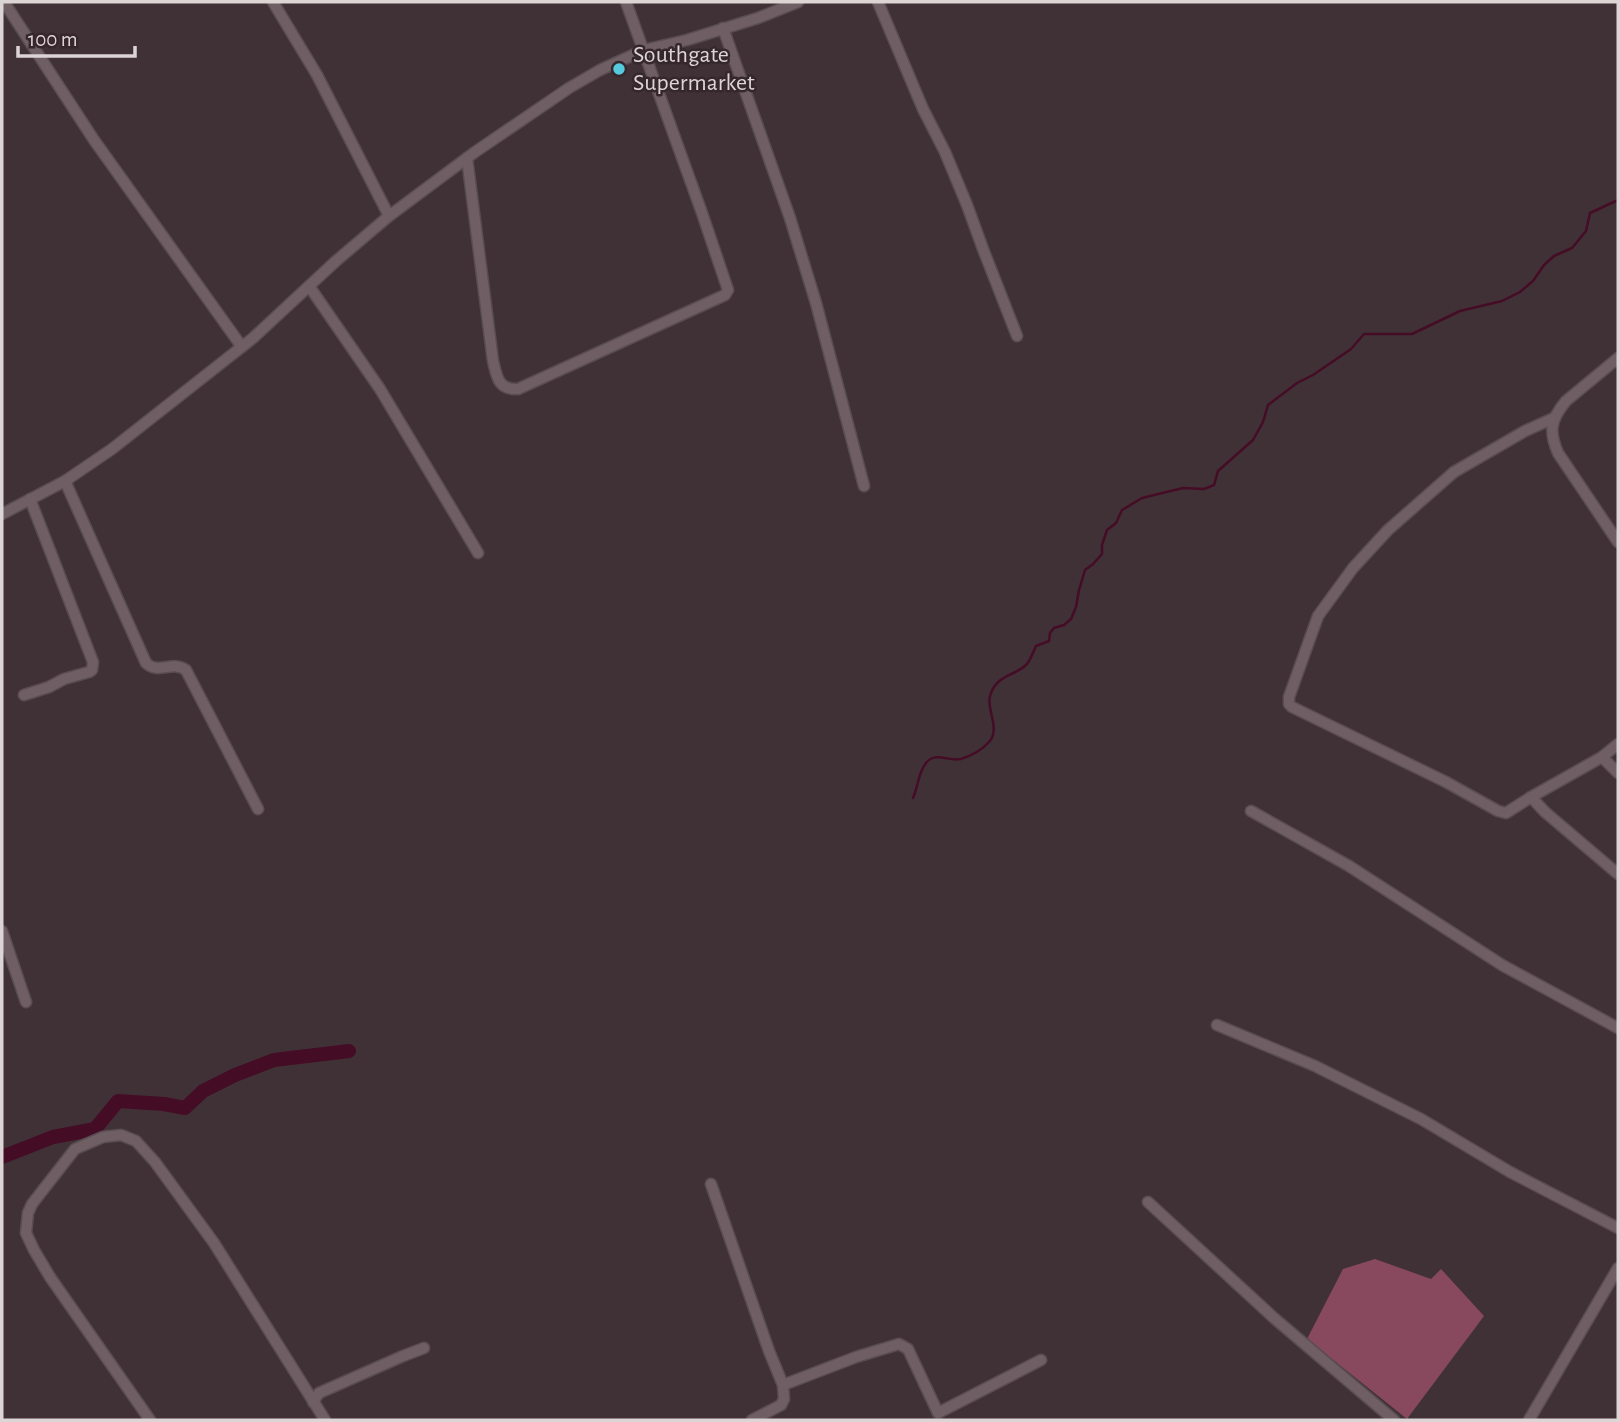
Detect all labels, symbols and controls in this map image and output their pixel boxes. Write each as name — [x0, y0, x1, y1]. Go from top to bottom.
scale bar — [18, 14, 135, 58]
text: 100 m — [28, 29, 78, 50]
place label: Southgate Supermarket — [633, 43, 755, 95]
marker: Southgate Supermarket — [611, 61, 627, 77]

